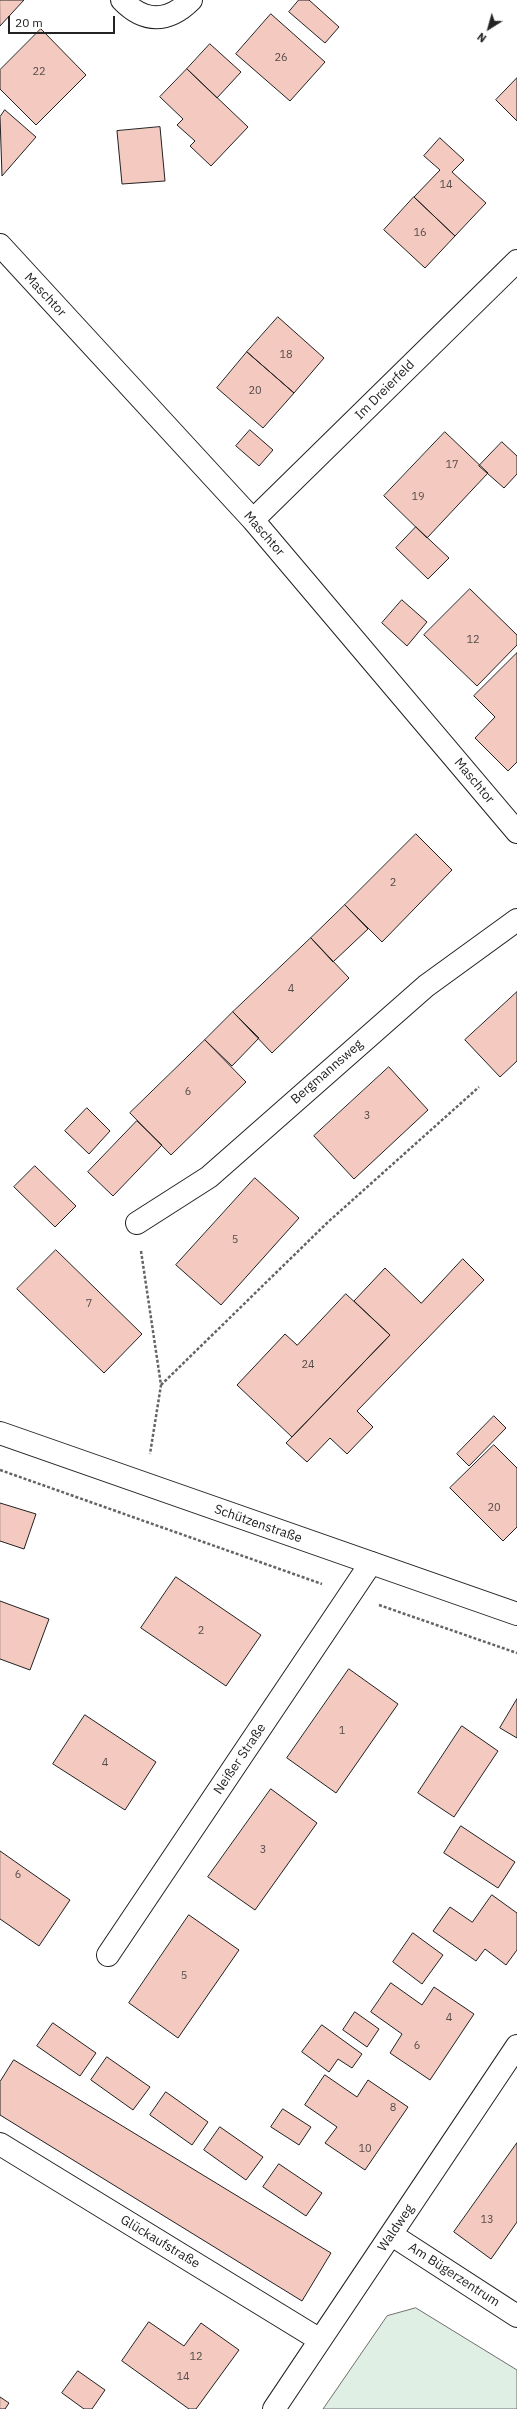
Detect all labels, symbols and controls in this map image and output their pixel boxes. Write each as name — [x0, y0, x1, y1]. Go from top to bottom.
scale bar — [10, 8, 117, 34]
north arrow — [469, 8, 509, 48]
text: 20 m — [15, 15, 43, 30]
text: N — [474, 30, 489, 46]
house number: 26 — [274, 51, 288, 65]
house number: 22 — [32, 65, 46, 79]
house number: 14 — [439, 178, 453, 192]
house number: 16 — [413, 226, 427, 240]
street label: Maschtor — [21, 270, 69, 320]
house number: 18 — [279, 348, 293, 362]
street label: Im Dreierfeld — [352, 357, 418, 423]
house number: 20 — [248, 384, 262, 398]
house number: 17 — [445, 458, 459, 472]
house number: 19 — [411, 490, 425, 504]
street label: Maschtor — [240, 508, 288, 560]
house number: 12 — [466, 633, 480, 647]
street label: Maschtor — [451, 755, 497, 807]
house number: 2 — [390, 876, 396, 890]
house number: 4 — [288, 982, 294, 996]
street label: Bergmannsweg — [288, 1037, 366, 1107]
house number: 6 — [185, 1085, 191, 1099]
house number: 3 — [364, 1109, 370, 1123]
house number: 5 — [232, 1233, 238, 1247]
house number: 7 — [86, 1297, 92, 1311]
house number: 24 — [301, 1358, 315, 1372]
house number: 20 — [487, 1501, 501, 1515]
street label: Schützenstraße — [212, 1502, 304, 1546]
house number: 2 — [198, 1624, 204, 1638]
street label: Neißer Straße — [211, 1721, 269, 1797]
house number: 1 — [339, 1724, 345, 1738]
house number: 4 — [102, 1756, 108, 1770]
house number: 3 — [260, 1843, 266, 1857]
house number: 6 — [15, 1868, 21, 1882]
house number: 5 — [181, 1969, 187, 1983]
house number: 4 — [446, 2011, 452, 2025]
house number: 6 — [414, 2039, 420, 2053]
house number: 8 — [390, 2101, 396, 2115]
house number: 10 — [358, 2142, 372, 2156]
street label: Waldweg — [375, 2202, 417, 2254]
street label: Glückaufstraße — [118, 2212, 202, 2272]
house number: 13 — [480, 2213, 494, 2227]
street label: Am Bügerzentrum — [405, 2240, 503, 2310]
house number: 12 — [189, 2350, 203, 2364]
house number: 14 — [176, 2370, 190, 2384]

